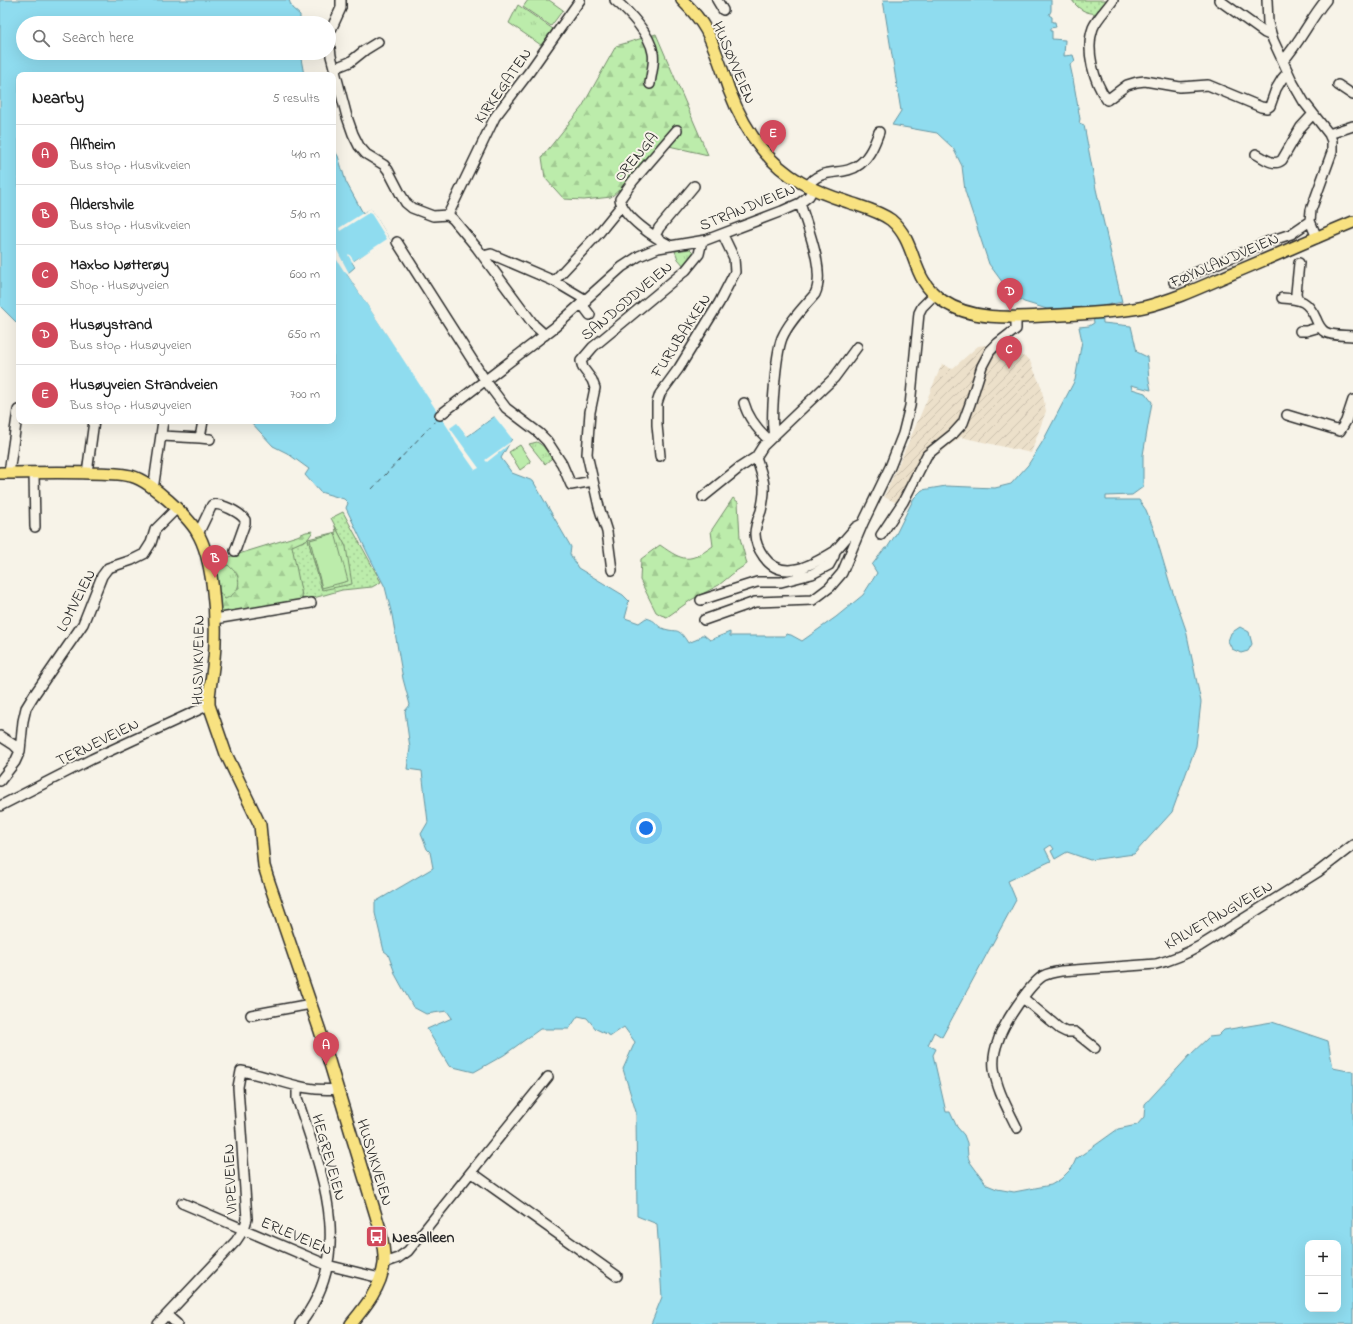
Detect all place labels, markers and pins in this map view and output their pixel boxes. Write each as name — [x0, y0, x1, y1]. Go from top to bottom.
pin: E — [760, 120, 786, 153]
pin: D — [997, 278, 1023, 311]
pin: C — [996, 336, 1022, 369]
pin: B — [202, 545, 228, 578]
pin: A — [313, 1032, 339, 1065]
bus stop icon: Nesalleen — [364, 1223, 390, 1249]
place label: Nesalleen — [392, 1226, 454, 1250]

